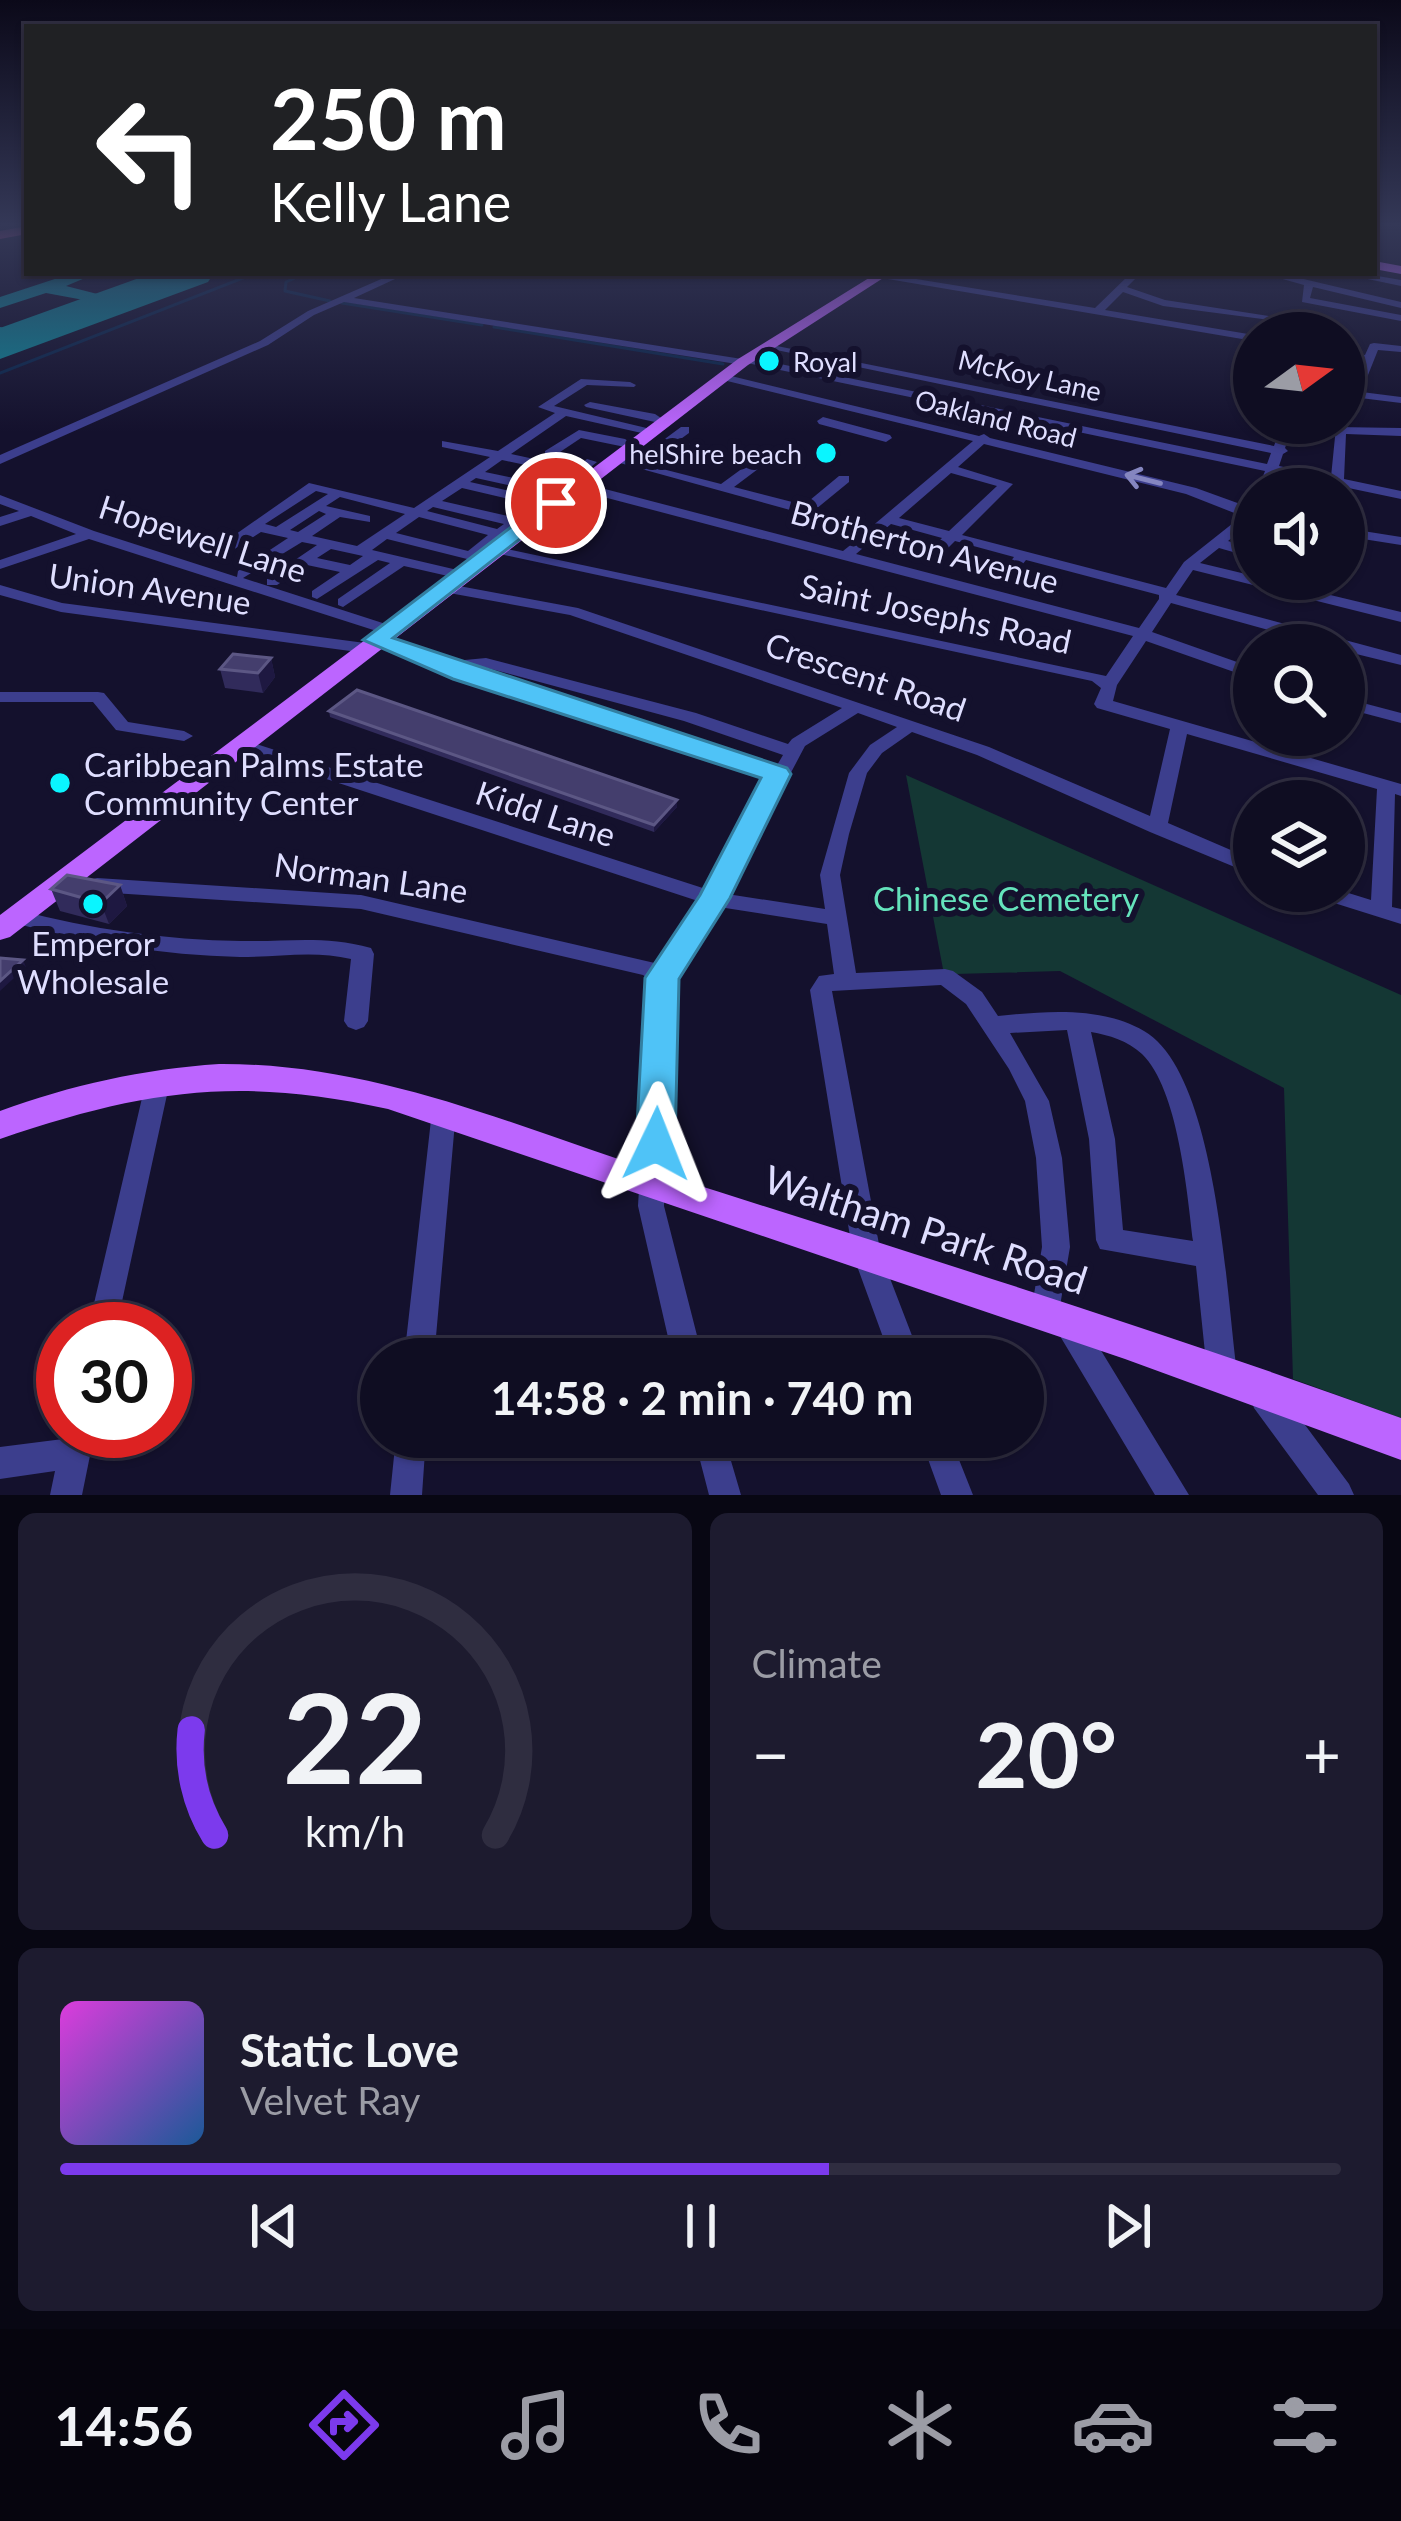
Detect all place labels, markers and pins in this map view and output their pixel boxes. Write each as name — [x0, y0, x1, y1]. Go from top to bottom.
place label: Royal — [793, 345, 857, 378]
marker: Royal — [756, 348, 782, 374]
place label: helShire beach — [629, 437, 802, 470]
marker: helShire beach — [813, 440, 839, 466]
pin — [505, 452, 607, 554]
place label: Caribbean Palms Estate Community Center — [84, 744, 424, 822]
marker: Caribbean Palms Estate Community Center — [47, 770, 73, 796]
marker: Emperor Wholesale — [80, 891, 106, 917]
place label: Emperor Wholesale — [17, 923, 169, 1001]

